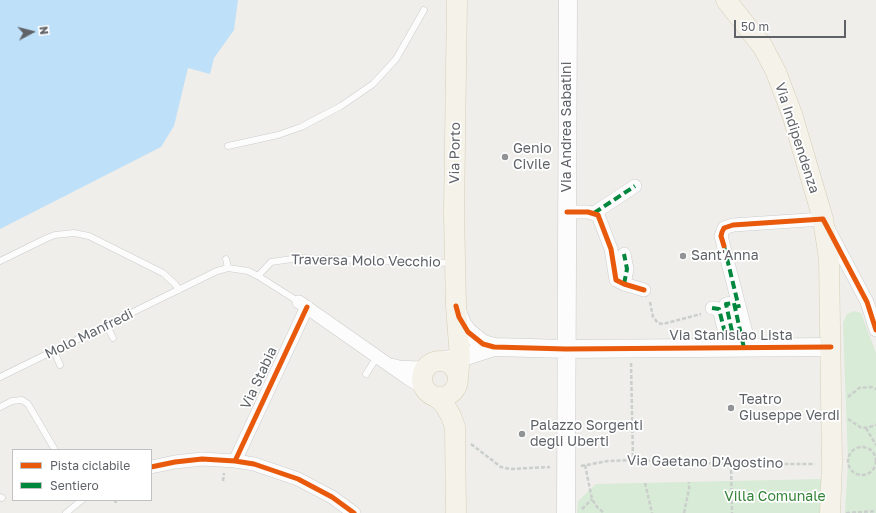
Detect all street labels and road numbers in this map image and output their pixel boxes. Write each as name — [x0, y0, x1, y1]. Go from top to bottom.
street label: Via Andrea Sabatini — [559, 62, 575, 192]
street label: Via Indipendenza — [771, 80, 823, 196]
street label: Via Porto — [446, 122, 464, 184]
street label: Traversa Molo Vecchio — [291, 251, 441, 271]
street label: Molo Manfredi — [42, 305, 136, 363]
street label: Via Stanislao Lista — [669, 328, 793, 344]
street label: Via Stabia — [237, 344, 281, 412]
street label: Via Gaetano D'Agostino — [627, 452, 783, 472]

